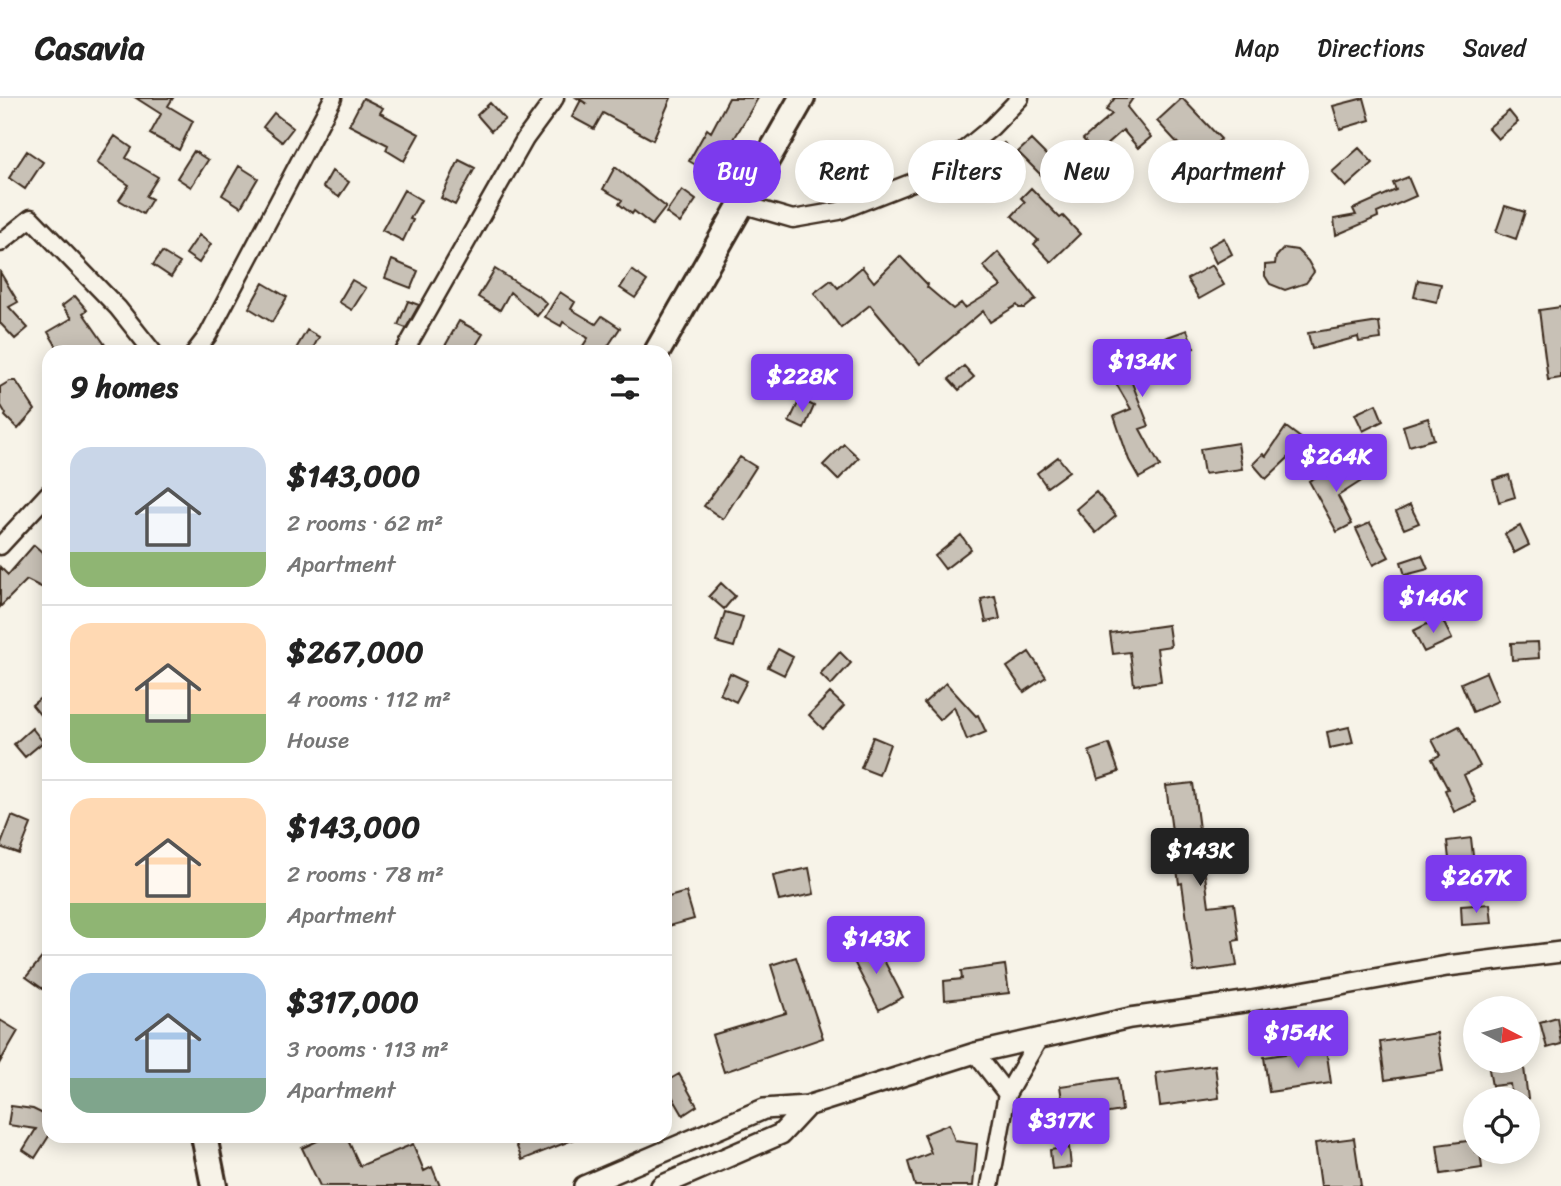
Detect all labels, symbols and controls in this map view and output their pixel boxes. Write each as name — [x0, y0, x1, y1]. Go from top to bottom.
text: Casavia — [35, 19, 145, 77]
text: Map — [1235, 27, 1279, 69]
text: Directions — [1317, 27, 1425, 69]
text: Saved — [1463, 27, 1526, 69]
chip: Buy — [693, 140, 781, 203]
chip: Rent — [795, 140, 894, 203]
chip: Filters — [908, 140, 1026, 203]
chip: New — [1040, 140, 1134, 203]
chip: Apartment — [1148, 140, 1309, 203]
pin: $134K — [1093, 340, 1191, 399]
text: $134K — [1109, 341, 1175, 382]
pin: $228K — [753, 354, 851, 414]
text: $228K — [767, 356, 837, 397]
text: 9 homes — [70, 360, 178, 414]
icon: filters — [606, 368, 644, 406]
pin: $264K — [1287, 434, 1385, 494]
text: $264K — [1301, 436, 1371, 477]
text: $143,000 — [287, 449, 420, 503]
icon: home — [126, 475, 210, 559]
text: 2 rooms · 62 m² — [287, 503, 443, 544]
text: Apartment — [287, 544, 396, 585]
pin: $146K — [1384, 575, 1482, 635]
text: $146K — [1400, 577, 1466, 618]
text: $267,000 — [287, 625, 424, 679]
icon: home — [126, 651, 210, 735]
text: 4 rooms · 112 m² — [287, 679, 451, 720]
text: House — [287, 720, 349, 761]
text: $143,000 — [287, 800, 420, 854]
icon: home — [126, 826, 210, 910]
pin: $143K — [1151, 828, 1249, 888]
text: $143K — [1167, 830, 1233, 871]
text: 2 rooms · 78 m² — [287, 854, 444, 895]
pin: $267K — [1427, 856, 1525, 915]
text: $267K — [1442, 857, 1510, 898]
text: Apartment — [287, 895, 396, 936]
pin: $143K — [827, 916, 925, 976]
text: $143K — [843, 918, 909, 959]
text: $317,000 — [287, 975, 419, 1029]
north arrow — [1463, 996, 1540, 1073]
map controls — [1463, 996, 1540, 1164]
icon: home — [126, 1001, 210, 1085]
pin: $154K — [1249, 1010, 1347, 1070]
text: $154K — [1264, 1012, 1332, 1053]
text: 3 rooms · 113 m² — [287, 1029, 449, 1070]
text: Apartment — [287, 1070, 396, 1111]
button: locate — [1463, 1087, 1540, 1164]
pin: $317K — [1012, 1098, 1110, 1158]
text: $317K — [1028, 1100, 1094, 1141]

